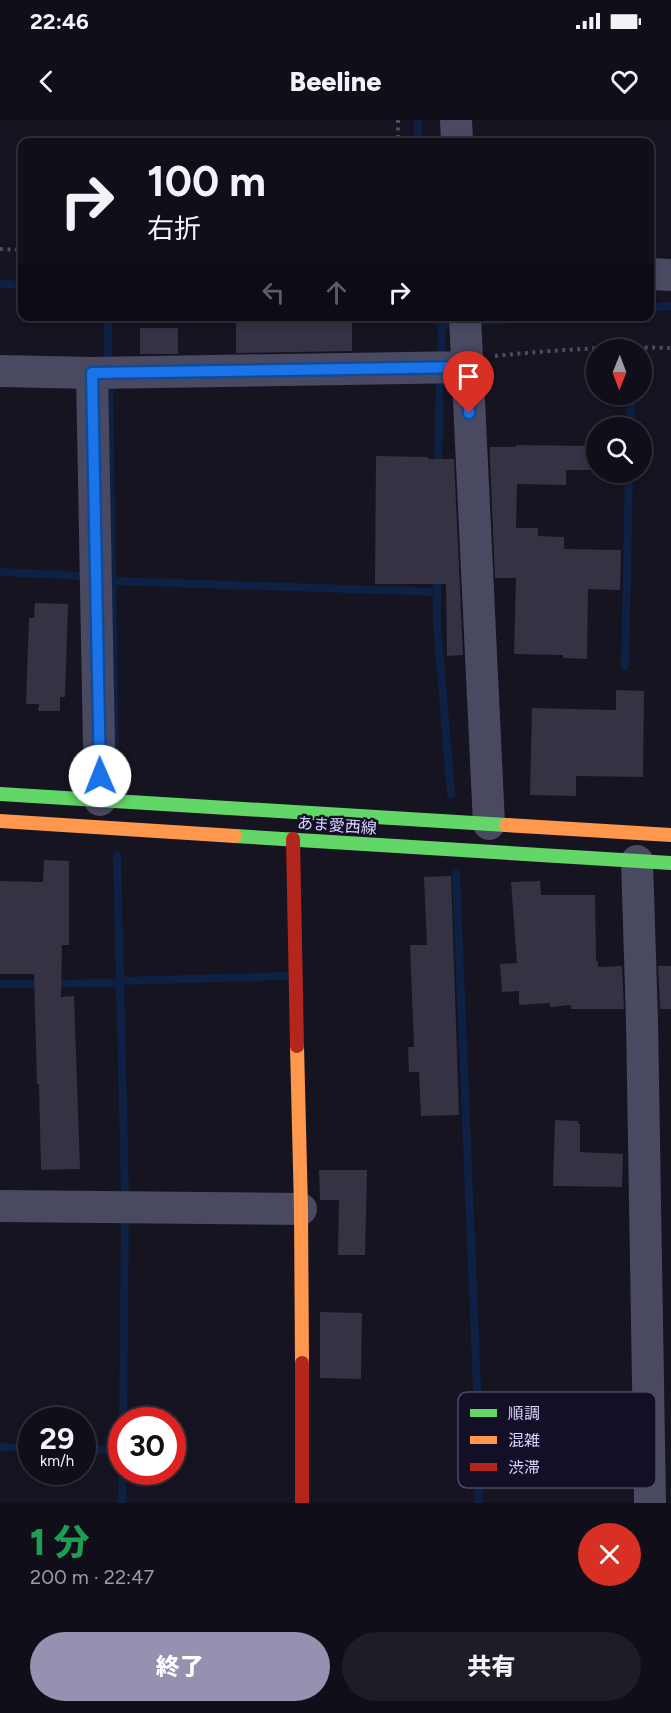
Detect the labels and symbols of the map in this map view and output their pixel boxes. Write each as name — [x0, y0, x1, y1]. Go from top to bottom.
north arrow — [586, 339, 652, 405]
pin — [443, 351, 494, 413]
position arrow — [68, 744, 132, 808]
street label: あま愛西線 — [296, 813, 378, 838]
legend — [458, 1392, 656, 1488]
text: 順調 — [508, 1404, 540, 1423]
speed limit sign: 30 — [108, 1407, 186, 1485]
text: 混雑 — [508, 1431, 540, 1450]
text: 渋滞 — [508, 1458, 540, 1477]

